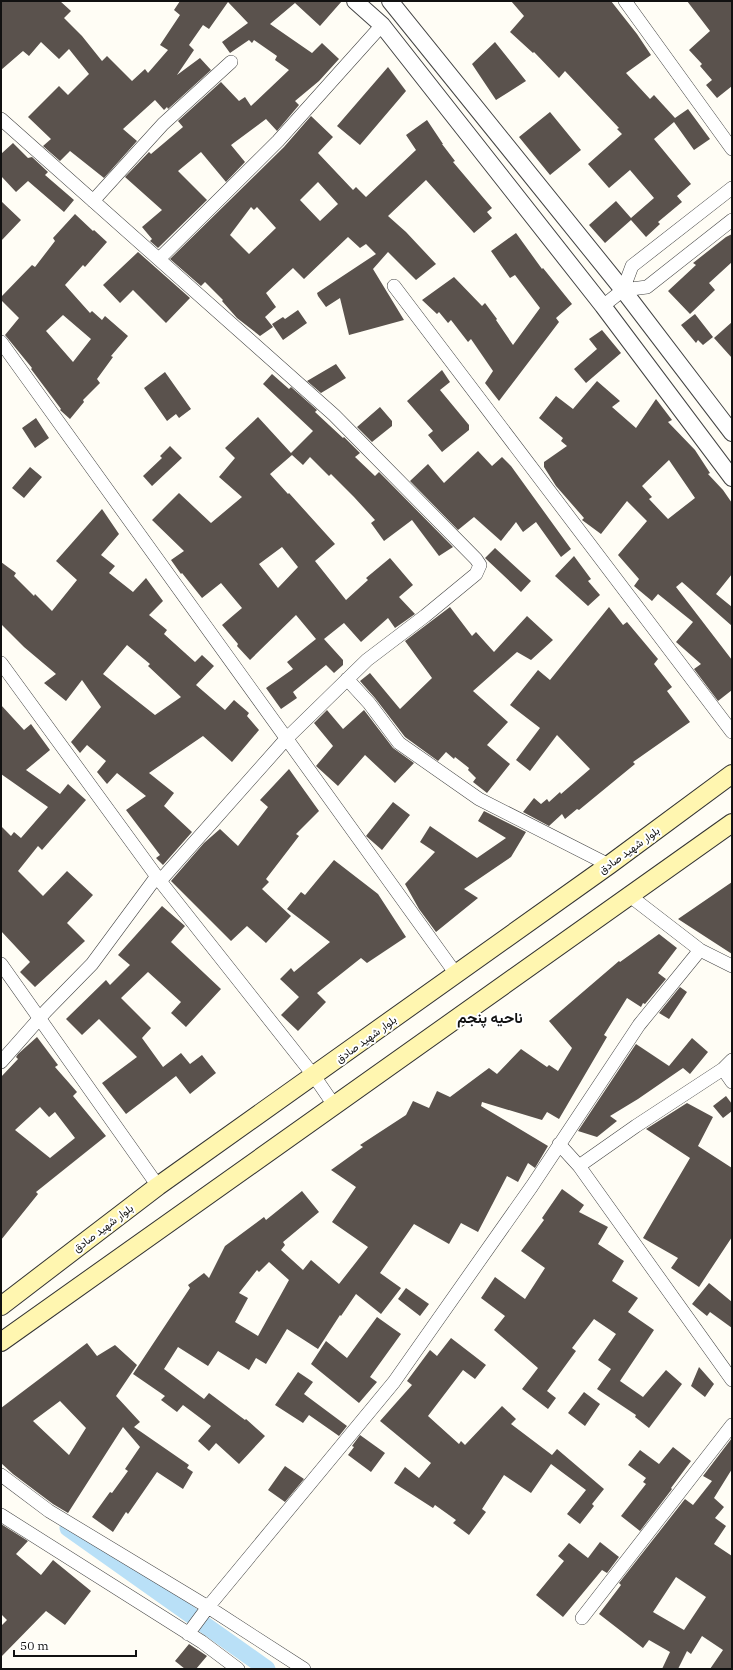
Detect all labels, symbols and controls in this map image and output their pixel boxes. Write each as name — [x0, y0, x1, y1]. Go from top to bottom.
street label: بلوار شهید صادق — [596, 823, 662, 877]
district label: ناحیه پنجم — [457, 1008, 523, 1028]
street label: بلوار شهید صادق — [333, 1012, 399, 1066]
street label: بلوار شهید صادق — [70, 1201, 136, 1255]
scale bar — [14, 1632, 136, 1658]
text: 50 m — [20, 1638, 49, 1653]

